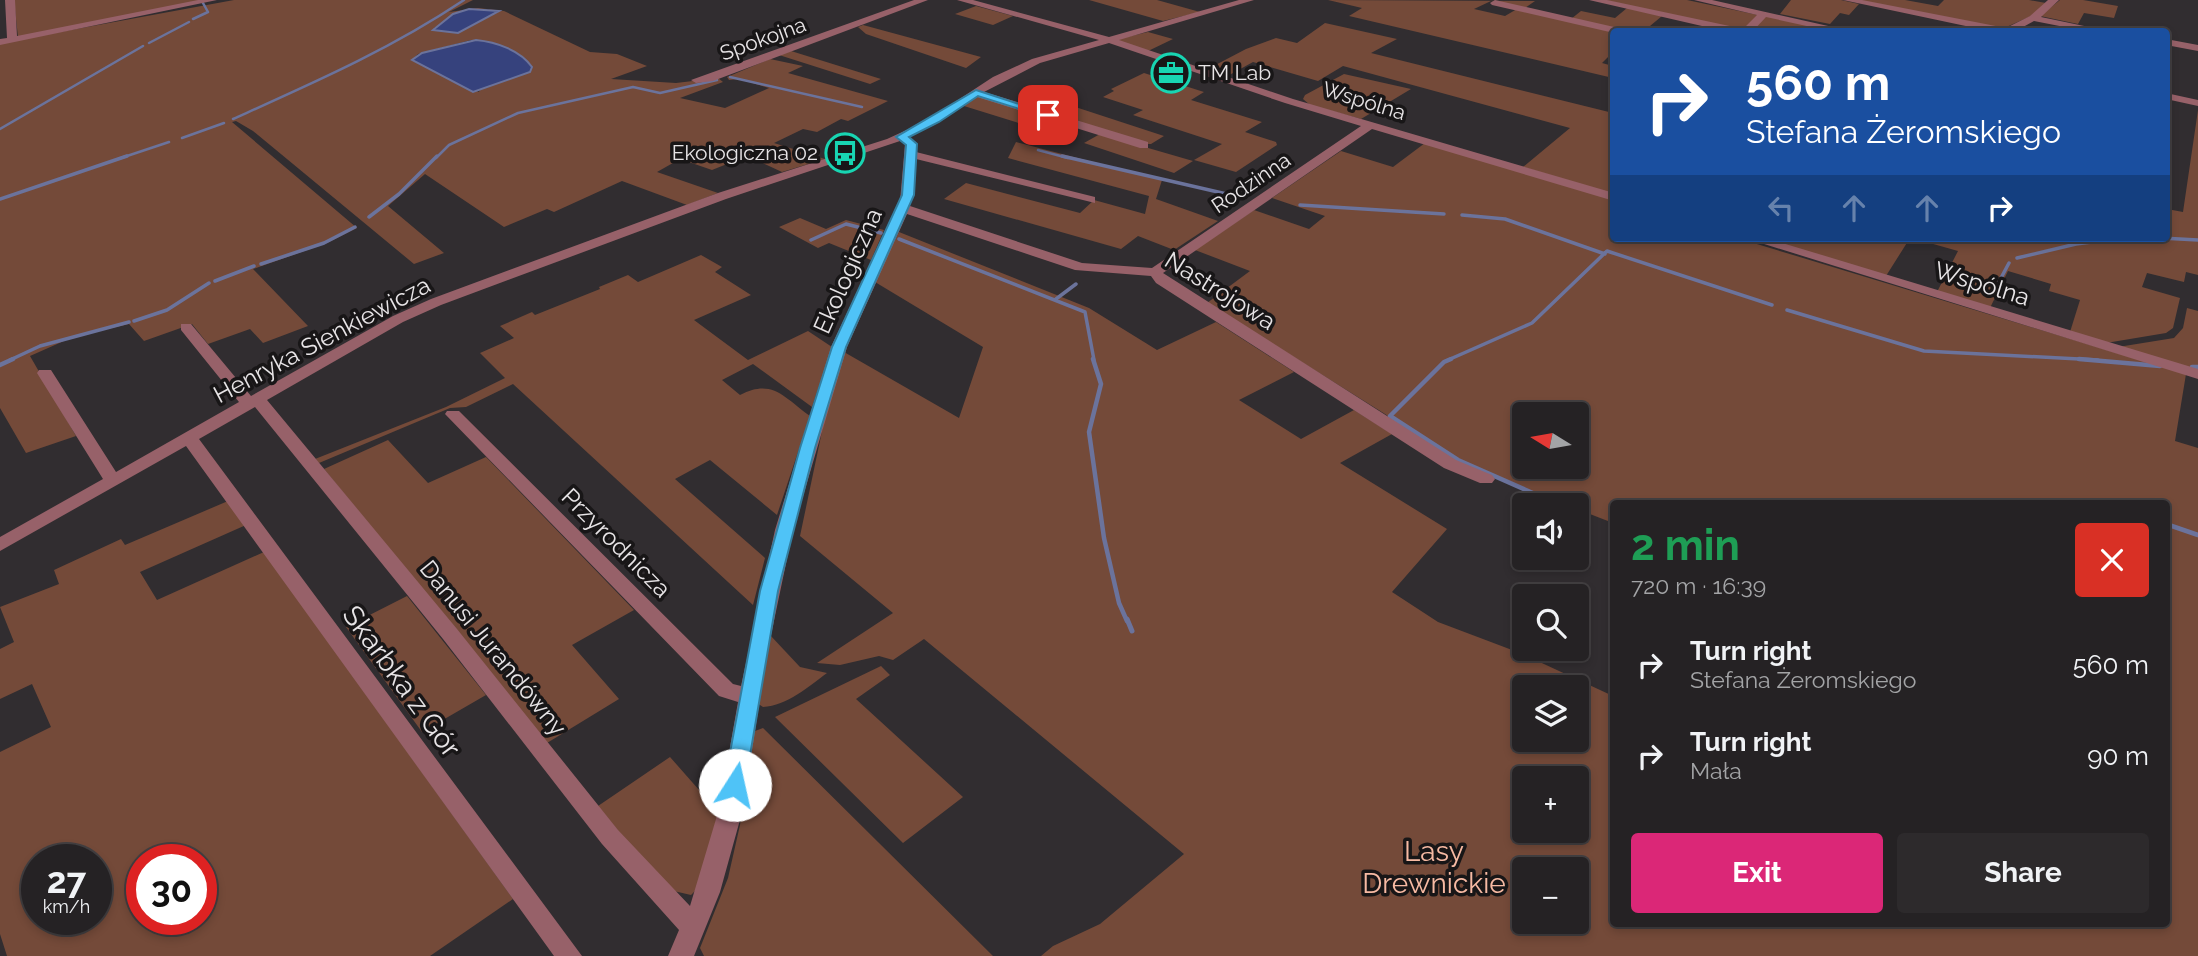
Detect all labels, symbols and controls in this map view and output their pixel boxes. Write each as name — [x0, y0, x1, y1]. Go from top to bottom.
street label: Spokojna — [716, 11, 809, 66]
office icon: TM Lab — [1150, 52, 1192, 94]
text: 560 m — [1746, 54, 1890, 111]
icon: right — [1631, 56, 1722, 147]
place label: TM Lab — [1198, 60, 1271, 85]
street label: Wspólna — [1319, 76, 1409, 125]
pin — [1018, 85, 1078, 145]
icon: arrive — [1029, 96, 1067, 134]
text: Stefana Żeromskiego — [1746, 113, 2061, 150]
bus stop icon: Ekologiczna 02 — [824, 132, 866, 174]
place label: Ekologiczna 02 — [672, 140, 818, 165]
street label: Rodzinna — [1207, 147, 1295, 218]
icon: left — [1762, 189, 1800, 227]
icon: ahead — [1835, 189, 1873, 227]
icon: ahead — [1908, 189, 1946, 227]
icon: right — [1981, 189, 2019, 227]
street label: Ekologiczna — [807, 204, 888, 338]
street label: Nastrojowa — [1160, 245, 1281, 336]
street label: Wspólna — [1931, 255, 2033, 312]
street label: Henryka Sienkiewicza — [208, 270, 435, 409]
north arrow — [1512, 402, 1589, 480]
map controls — [1512, 402, 1589, 934]
street label: Przyrodnicza — [556, 482, 677, 603]
button: sound — [1512, 493, 1589, 570]
text: 2 min — [1631, 521, 1740, 570]
button: close — [2075, 523, 2149, 597]
street label: Danusi Jurandówny — [414, 554, 573, 741]
text: 720 m · 16:39 — [1631, 572, 1766, 599]
button: search — [1512, 584, 1589, 661]
street label: Skarbka z Gór — [336, 599, 468, 763]
text: Turn right — [1690, 636, 1811, 666]
icon: right — [1631, 646, 1669, 684]
text: 560 m — [2073, 650, 2149, 680]
text: Stefana Żeromskiego — [1690, 666, 1916, 693]
button: layers — [1512, 675, 1589, 752]
text: Turn right — [1690, 727, 1811, 757]
icon: right — [1631, 737, 1669, 775]
text: 90 m — [2087, 741, 2149, 771]
position arrow — [698, 748, 772, 822]
text: Mała — [1690, 757, 1742, 784]
button: + — [1512, 766, 1589, 843]
button: Exit — [1631, 833, 1883, 913]
button: Share — [1897, 833, 2149, 913]
park label: Lasy Drewnickie — [1362, 835, 1506, 900]
speed limit sign: 30 — [126, 844, 217, 935]
button: − — [1512, 857, 1589, 934]
text: 27 — [47, 860, 86, 901]
text: km/h — [43, 896, 90, 917]

